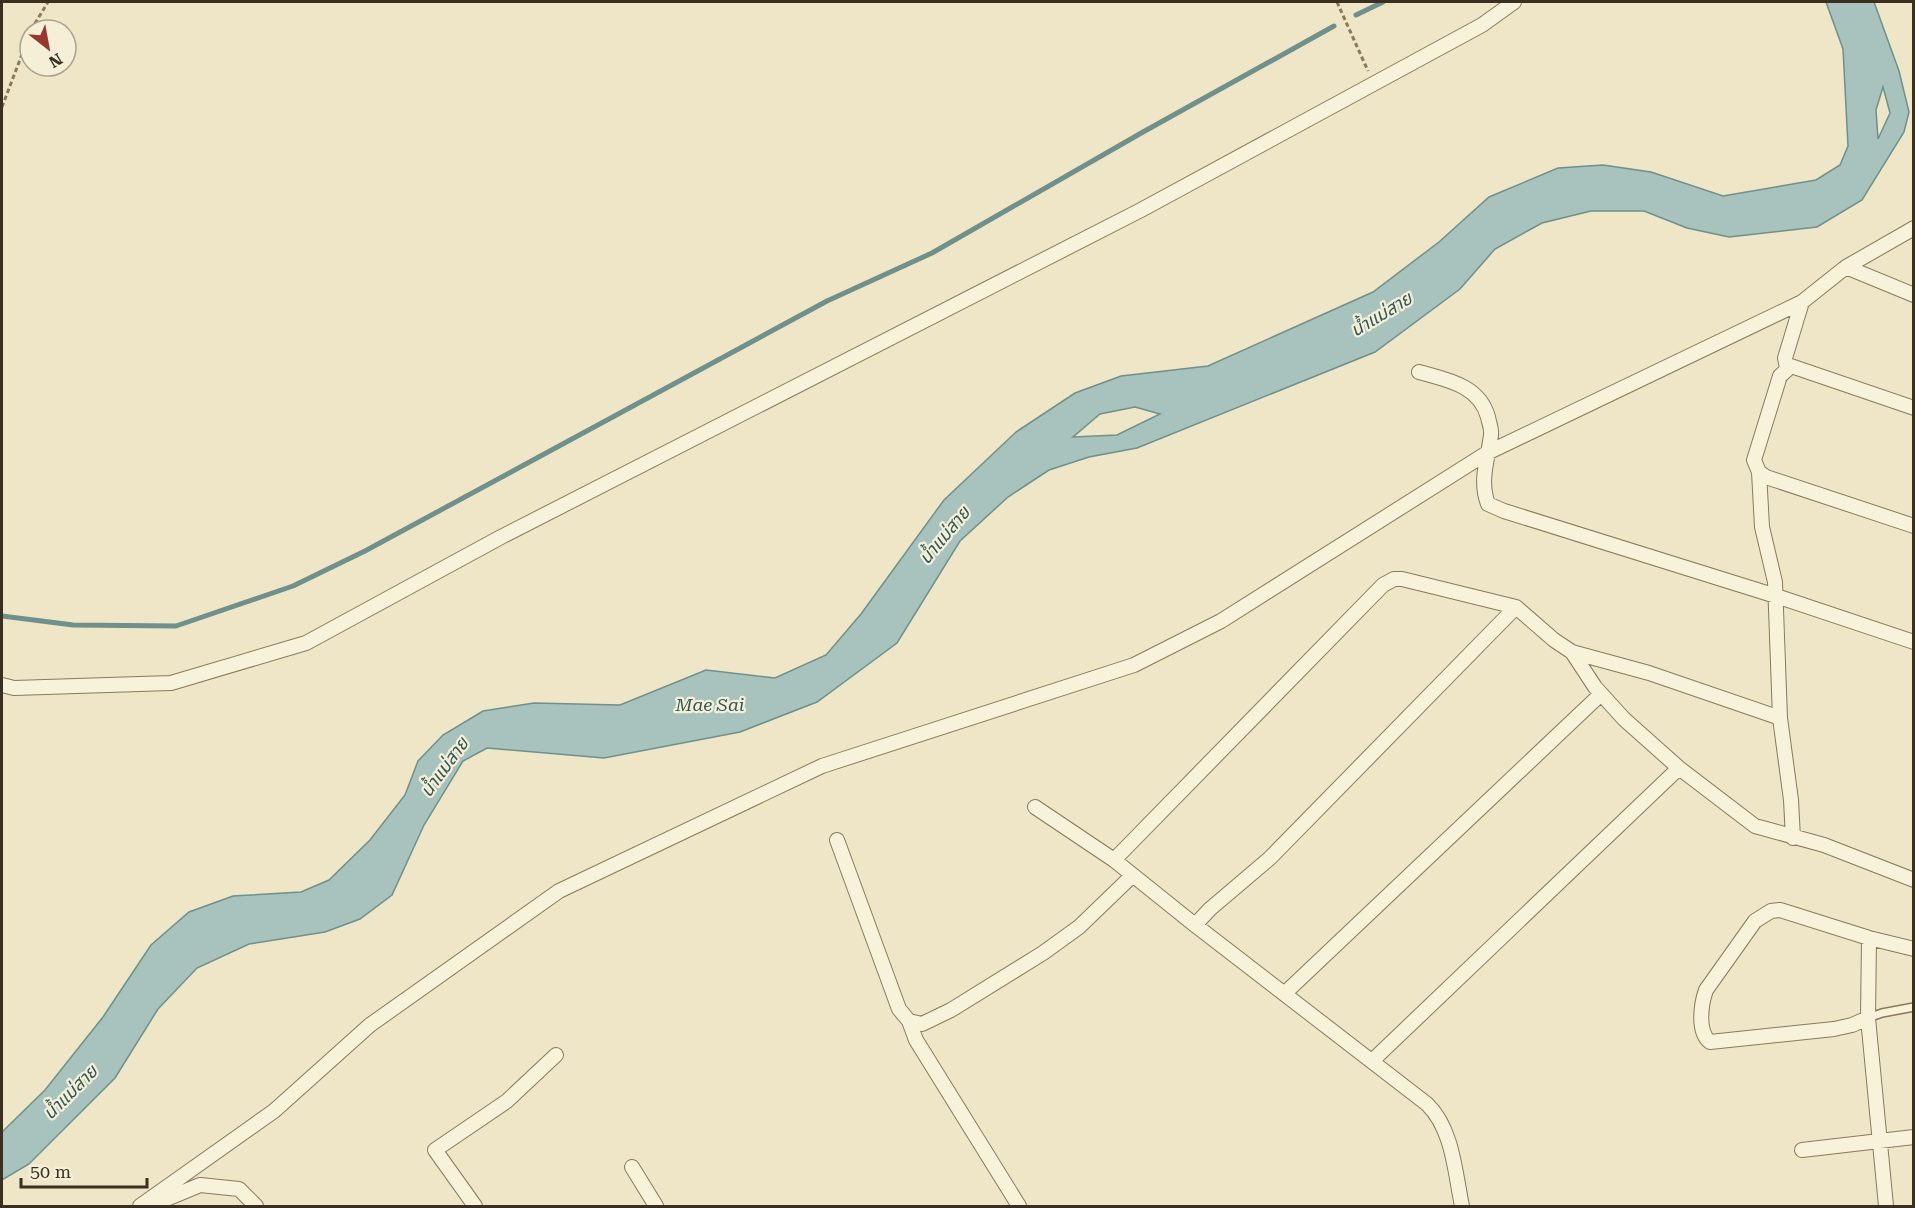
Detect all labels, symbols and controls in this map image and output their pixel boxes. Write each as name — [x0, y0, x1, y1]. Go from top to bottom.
north arrow — [18, 18, 78, 78]
text: N — [45, 49, 66, 72]
water label: น้ำแม่สาย — [1345, 285, 1417, 340]
water label: น้ำแม่สาย — [913, 500, 975, 568]
water label: Mae Sai — [675, 694, 745, 715]
water label: น้ำแม่สาย — [414, 731, 473, 801]
water label: น้ำแม่สาย — [37, 1058, 102, 1123]
scale bar — [21, 1151, 147, 1189]
text: 50 m — [30, 1161, 71, 1182]

